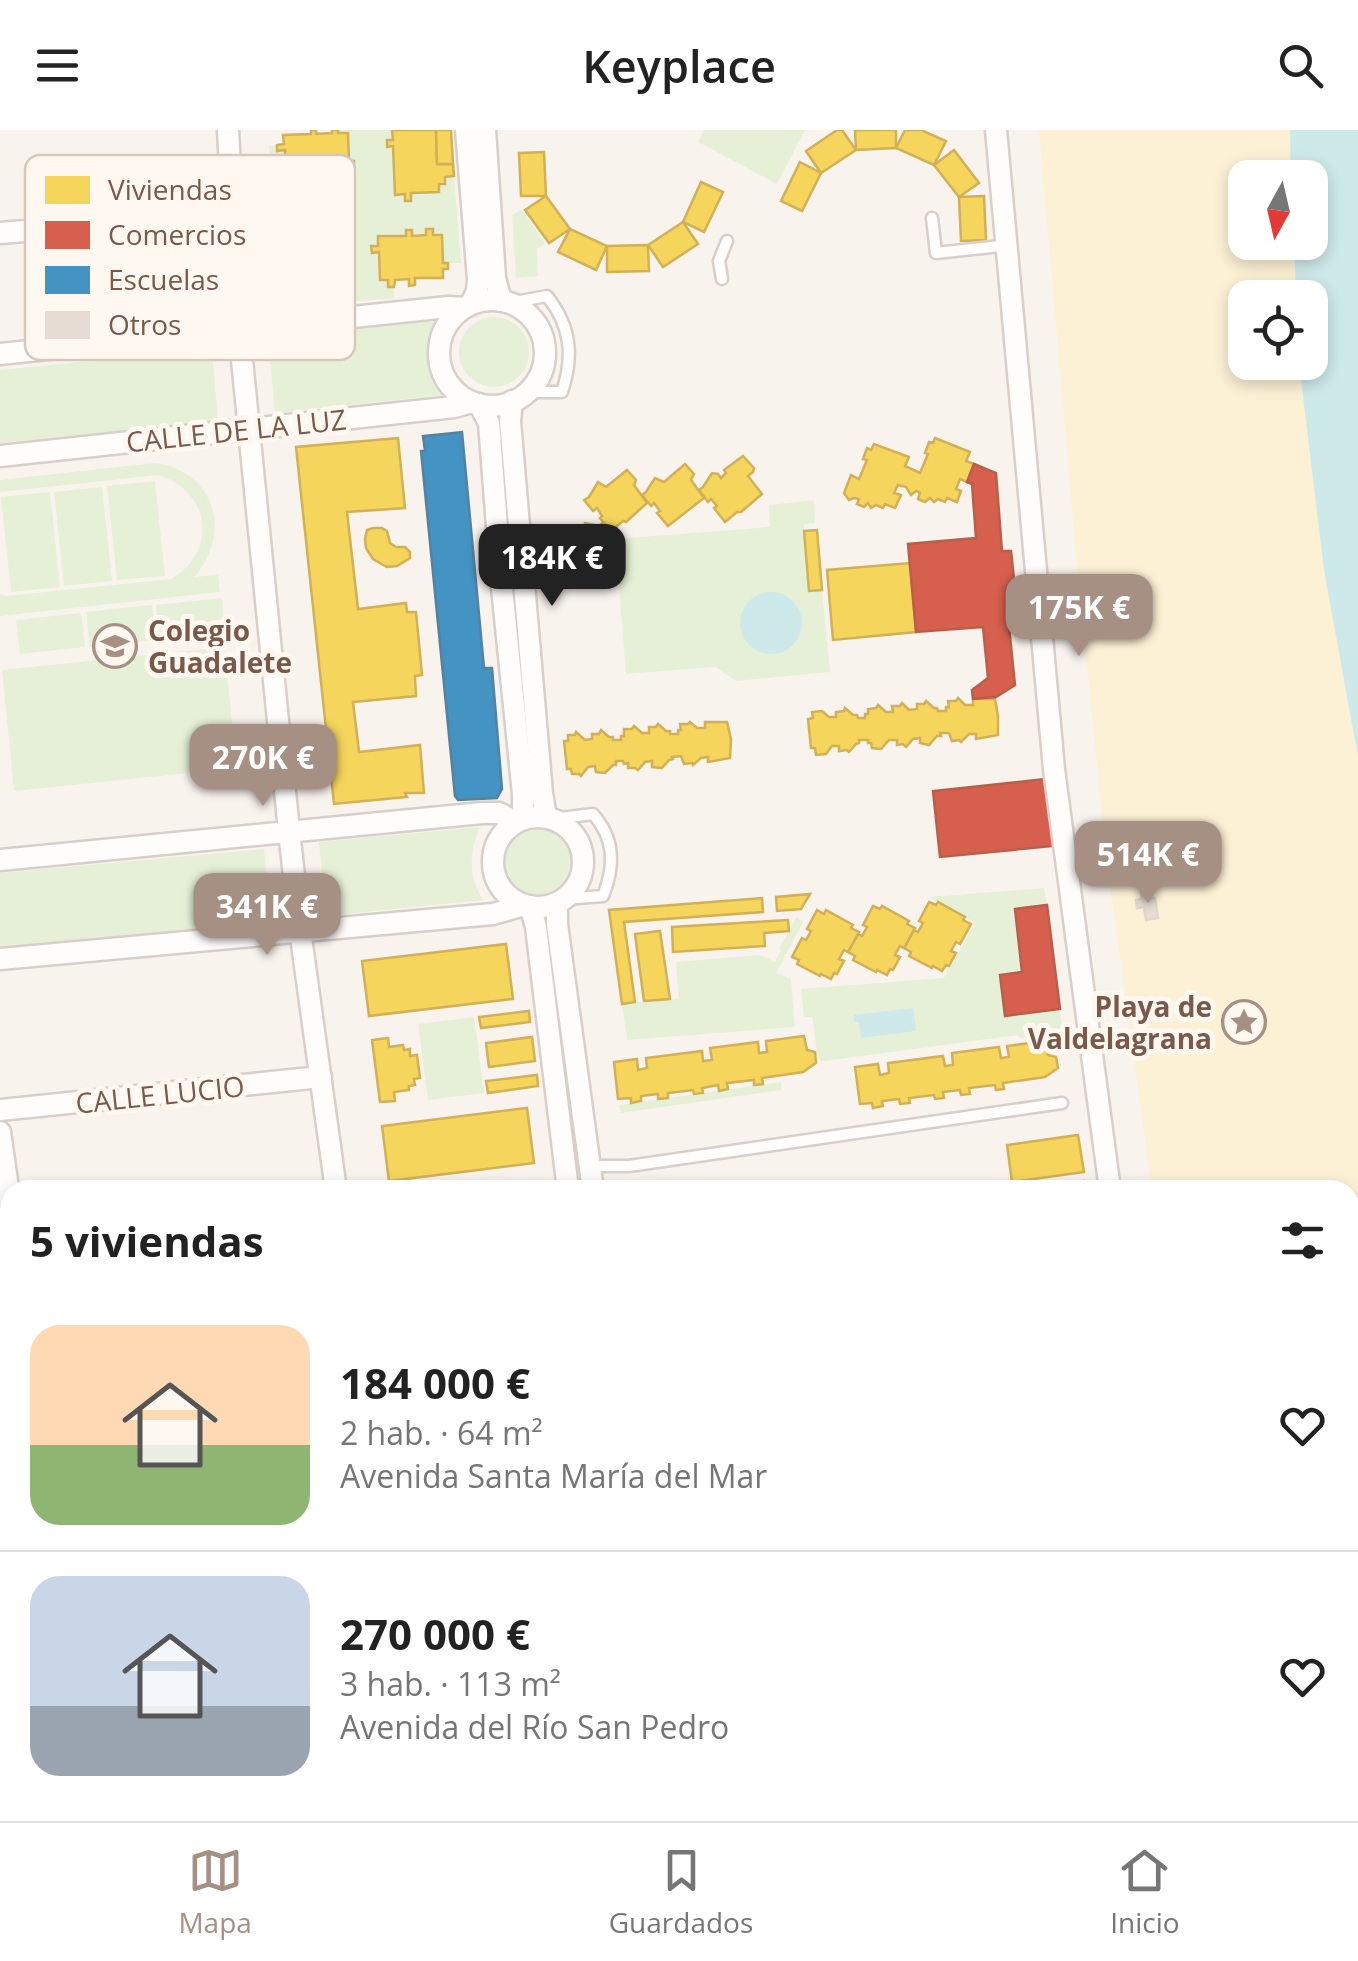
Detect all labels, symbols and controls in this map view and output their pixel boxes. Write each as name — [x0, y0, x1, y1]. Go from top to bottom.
text: Keyplace — [582, 35, 776, 96]
icon: menu — [30, 38, 85, 93]
icon: search — [1273, 38, 1328, 93]
legend — [25, 155, 355, 360]
north arrow — [1228, 160, 1328, 260]
map controls — [1228, 160, 1328, 380]
text: Viviendas — [108, 170, 232, 208]
text: Comercios — [108, 215, 246, 253]
text: Escuelas — [108, 260, 219, 298]
button: locate — [1228, 280, 1328, 380]
text: Otros — [108, 305, 181, 343]
street label: CALLE DE LA LUZ — [124, 400, 348, 460]
pin: 184K € — [471, 524, 633, 609]
text: 184K € — [501, 535, 603, 578]
pin: 175K € — [998, 574, 1160, 659]
text: 175K € — [1028, 585, 1130, 628]
place label: Colegio Guadalete — [148, 611, 292, 681]
school or university icon: Colegio Guadalete — [92, 623, 138, 669]
pin: 270K € — [182, 724, 344, 809]
text: 270K € — [212, 735, 314, 778]
pin: 514K € — [1067, 821, 1229, 906]
text: 514K € — [1097, 832, 1199, 875]
pin: 341K € — [186, 873, 348, 958]
text: 341K € — [216, 884, 318, 927]
place label: Playa de Valdelagrana — [1028, 987, 1212, 1057]
place icon: Playa de Valdelagrana — [1221, 999, 1267, 1045]
street label: CALLE LUCIO — [74, 1066, 246, 1122]
text: 5 viviendas — [30, 1212, 264, 1269]
icon: filters — [1275, 1213, 1330, 1268]
text: 184 000 € — [340, 1354, 530, 1411]
icon: home — [110, 1365, 230, 1485]
icon: heart — [1275, 1398, 1330, 1453]
text: 2 hab. · 64 m² — [340, 1411, 543, 1454]
text: Avenida Santa María del Mar — [340, 1454, 767, 1497]
text: 270 000 € — [340, 1605, 530, 1662]
icon: home — [110, 1616, 230, 1736]
icon: heart — [1275, 1649, 1330, 1704]
text: 3 hab. · 113 m² — [340, 1662, 561, 1705]
text: Avenida del Río San Pedro — [340, 1705, 729, 1748]
tab: Mapa — [178, 1843, 252, 1941]
tab: Guardados — [609, 1843, 753, 1941]
tab: Inicio — [1110, 1843, 1180, 1941]

